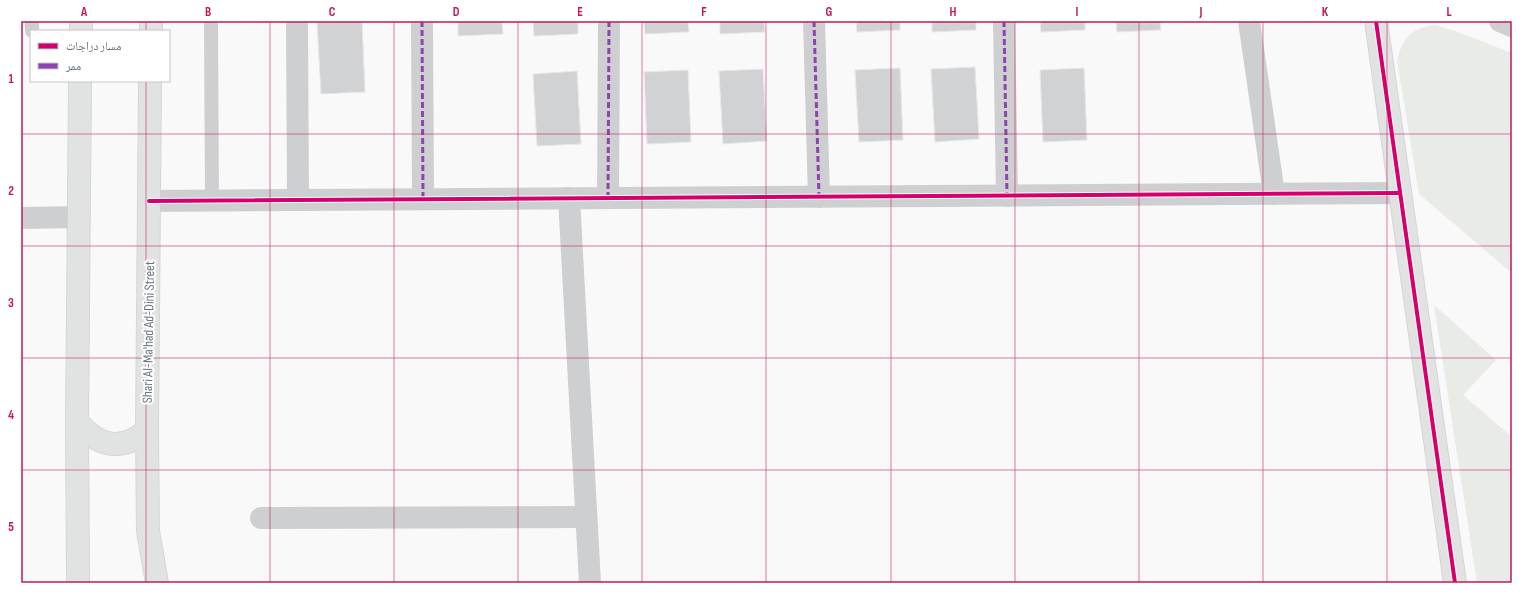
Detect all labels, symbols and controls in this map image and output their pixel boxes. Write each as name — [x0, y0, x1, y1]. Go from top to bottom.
text: A — [80, 4, 88, 20]
text: B — [205, 4, 211, 20]
text: C — [329, 4, 336, 20]
text: D — [453, 4, 460, 20]
text: E — [577, 4, 583, 20]
text: F — [701, 4, 707, 20]
text: G — [826, 4, 833, 20]
text: H — [950, 4, 957, 20]
text: I — [1076, 4, 1079, 20]
text: J — [1199, 4, 1203, 20]
text: K — [1322, 4, 1329, 20]
text: L — [1446, 4, 1452, 20]
legend — [30, 30, 170, 82]
text: مسار دراجات — [66, 39, 121, 54]
text: ممر — [65, 59, 81, 74]
text: 1 — [8, 71, 14, 87]
text: 2 — [8, 183, 14, 199]
street label: Shari Al-Ma'had Ad-Dini Street — [139, 261, 158, 403]
text: 3 — [8, 295, 14, 311]
text: 4 — [8, 407, 14, 423]
text: 5 — [8, 519, 14, 535]

